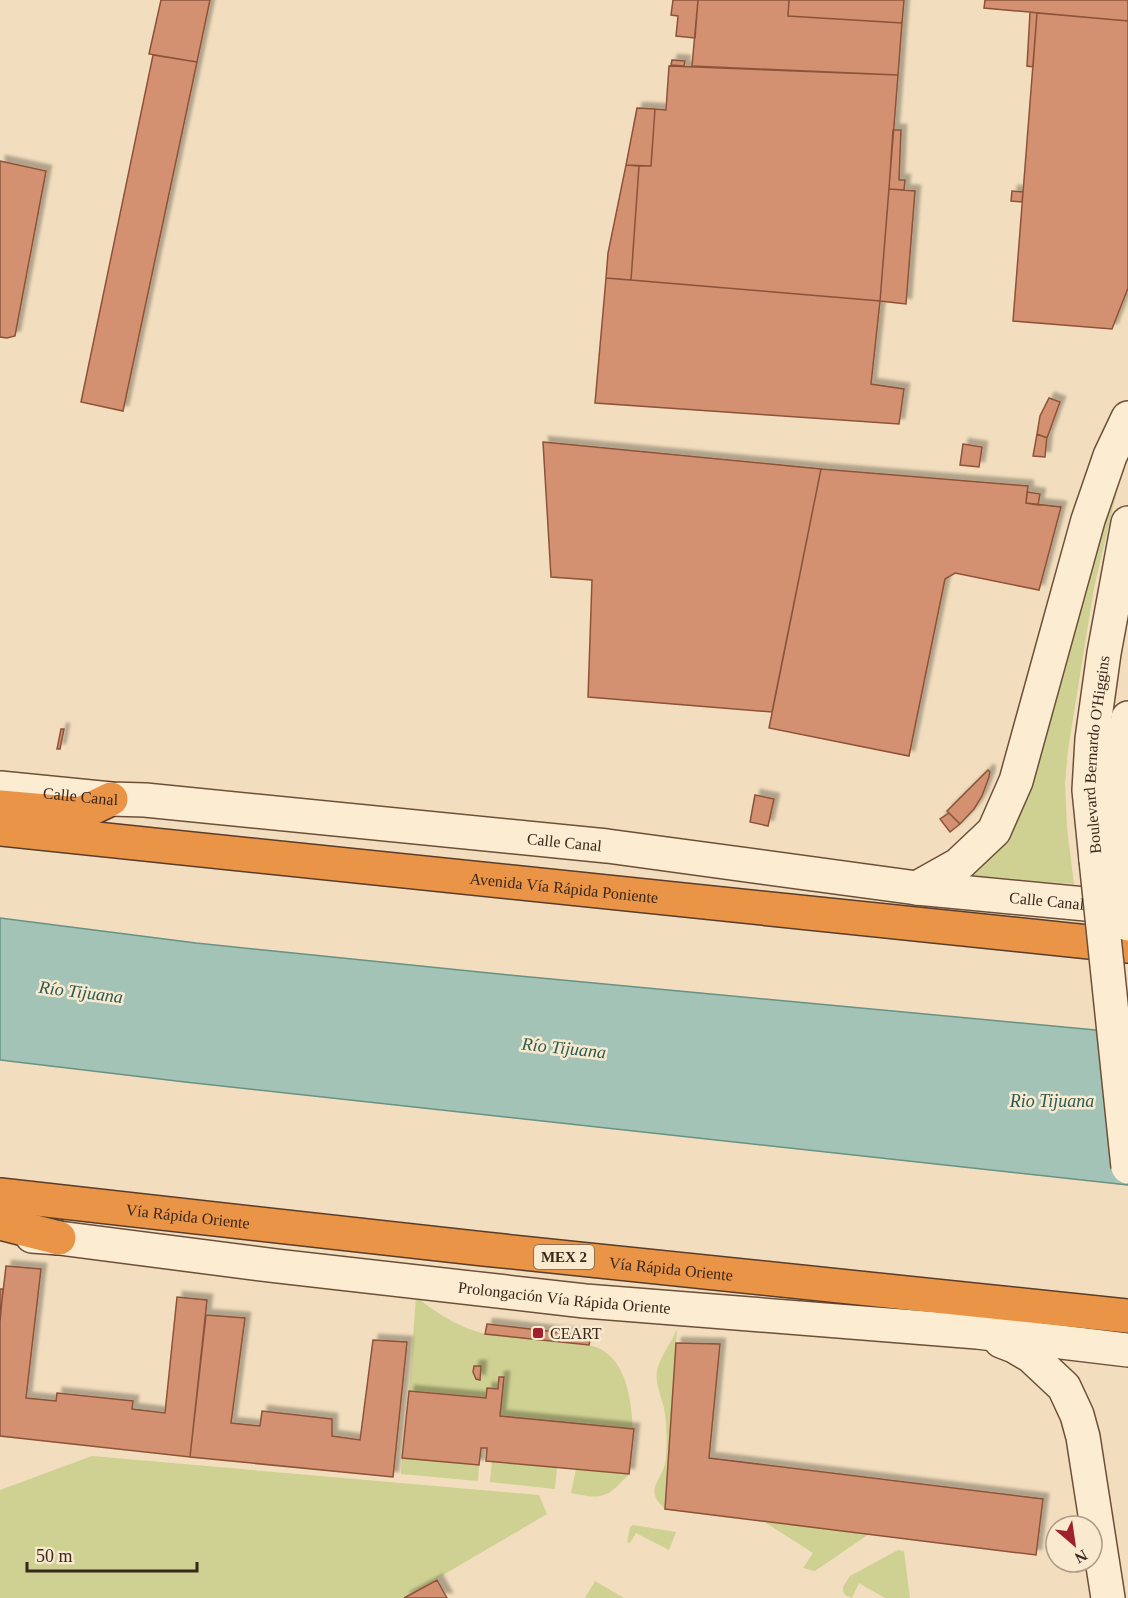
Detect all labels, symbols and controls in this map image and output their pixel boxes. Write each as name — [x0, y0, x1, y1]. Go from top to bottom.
street label: Boulevard Bernardo O'Higgins — [1081, 654, 1113, 855]
street label: Calle Canal — [42, 784, 119, 808]
street label: Calle Canal — [526, 830, 603, 854]
street label: Avenida Vía Rápida Poniente — [469, 870, 659, 906]
street label: Calle Canal — [1008, 889, 1085, 913]
water label: Río Tijuana — [37, 977, 124, 1007]
water label: Río Tijuana — [520, 1034, 607, 1062]
water label: Rio Tijuana — [1009, 1091, 1094, 1111]
street label: Vía Rápida Oriente — [125, 1201, 251, 1232]
road number: MEX 2 — [534, 1245, 594, 1269]
street label: Vía Rápida Oriente — [608, 1254, 734, 1284]
street label: Prolongación Vía Rápida Oriente — [457, 1279, 671, 1317]
place label: CEART — [550, 1325, 602, 1342]
marker: CEART — [531, 1326, 545, 1340]
north arrow — [1044, 1514, 1104, 1574]
scale bar — [27, 1535, 196, 1573]
text: 50 m — [36, 1546, 73, 1566]
text: N — [1071, 1546, 1090, 1567]

